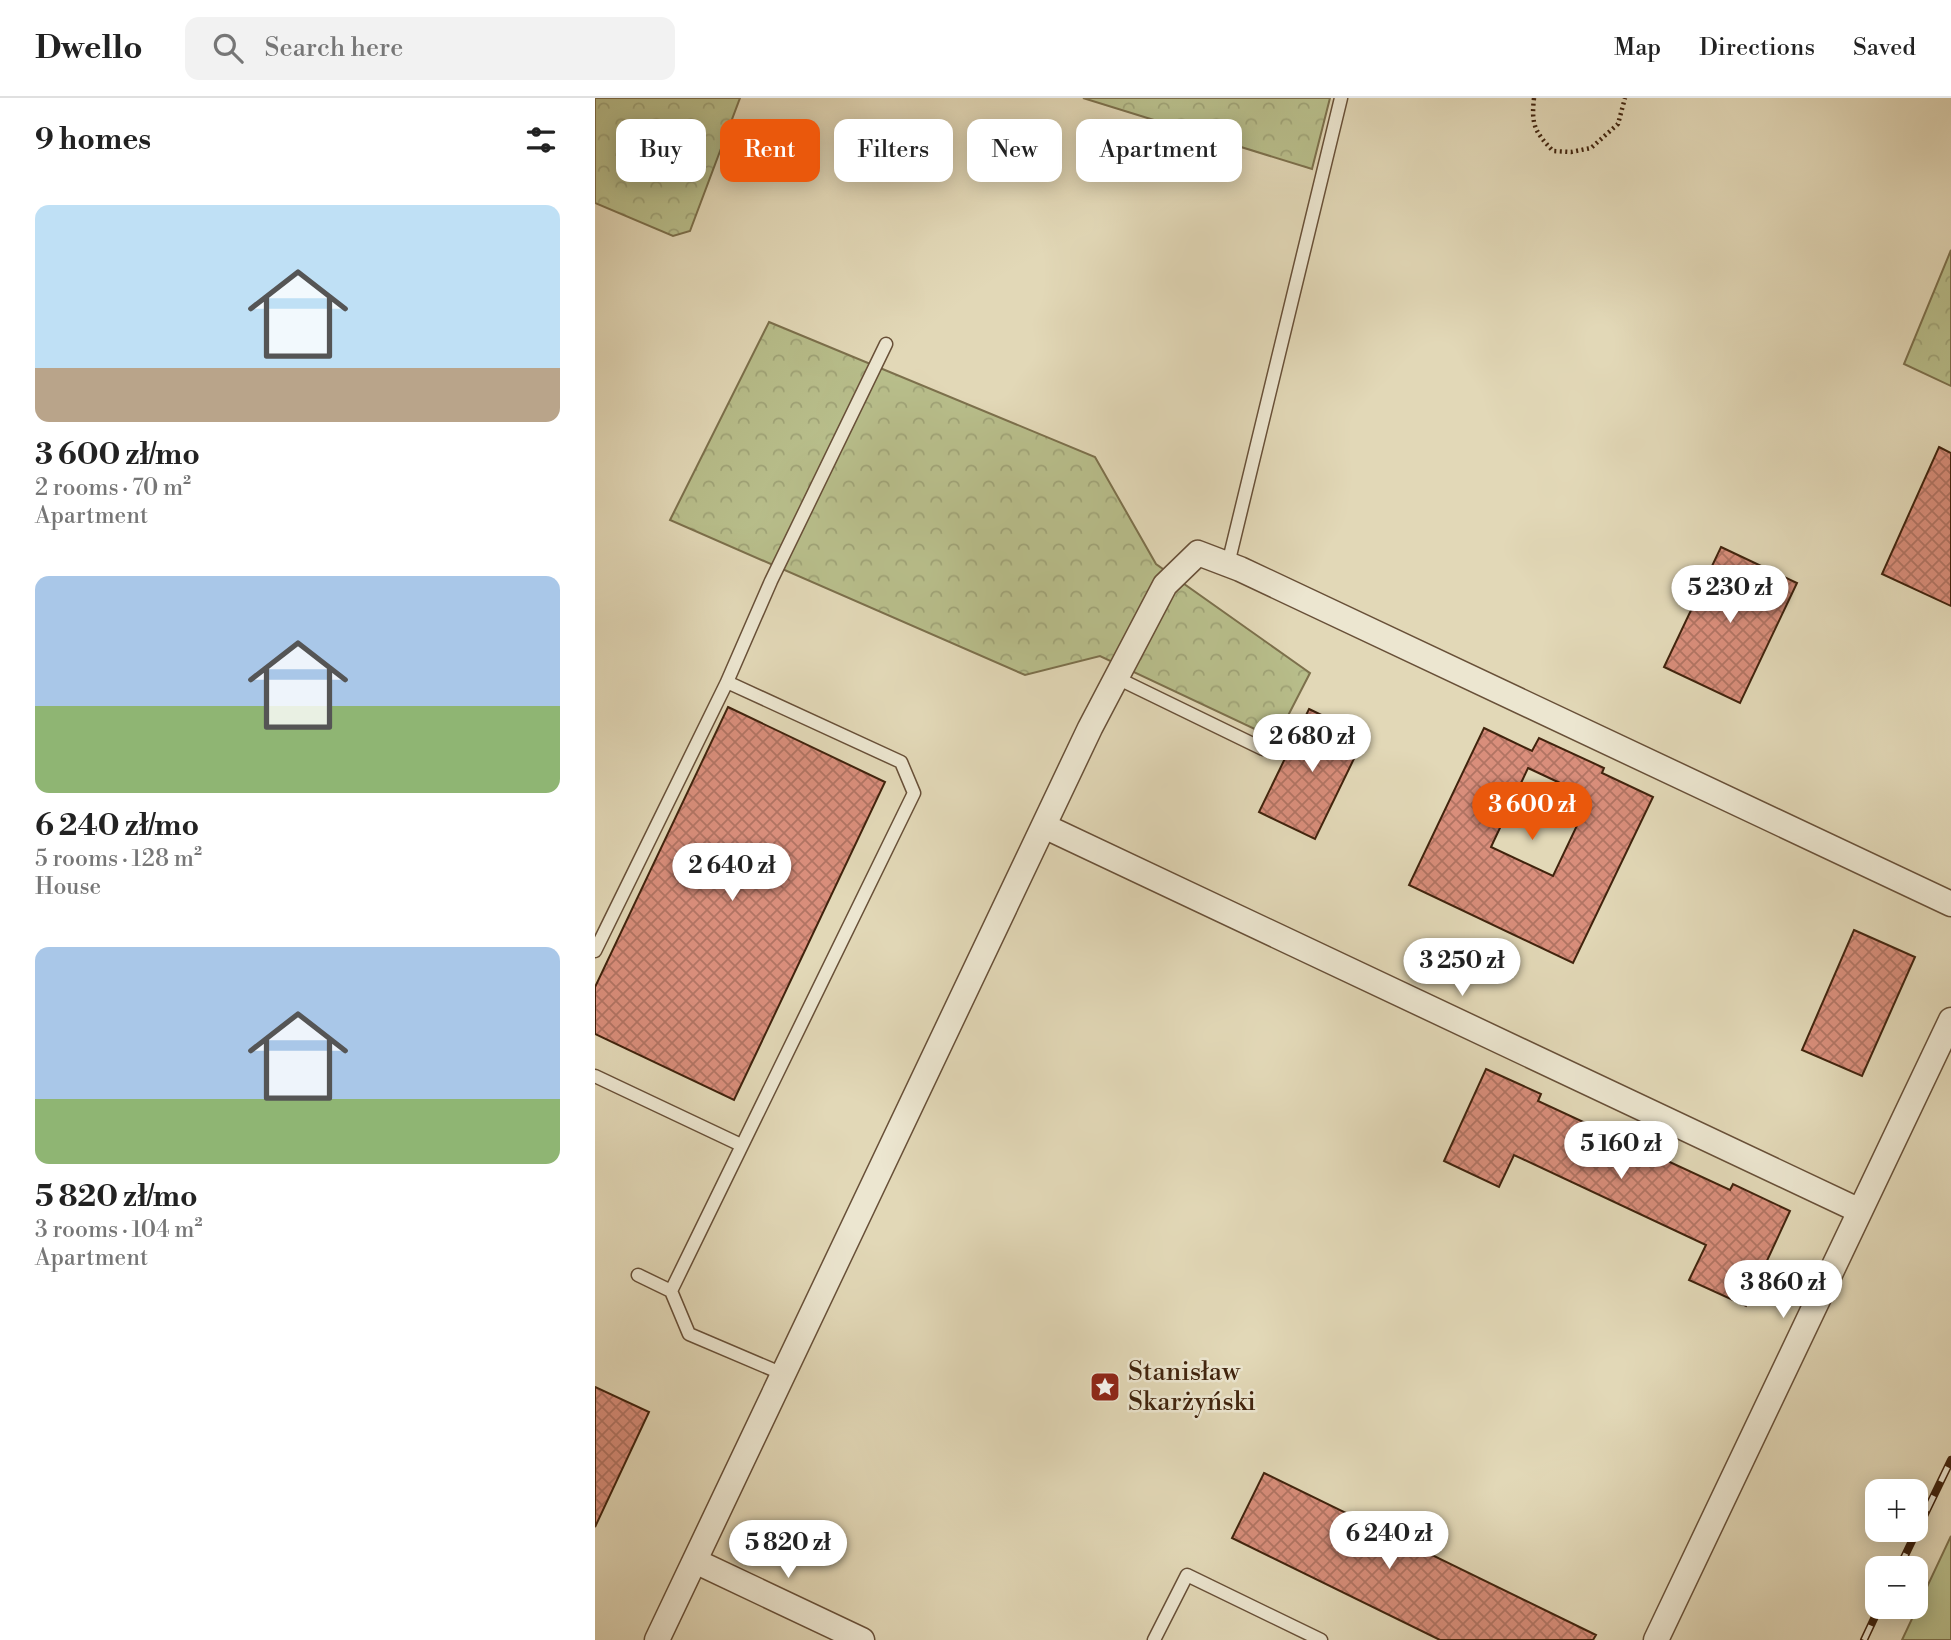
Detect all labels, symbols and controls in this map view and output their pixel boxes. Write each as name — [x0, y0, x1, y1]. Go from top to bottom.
search box — [185, 17, 675, 80]
text: Dwello — [35, 28, 143, 69]
icon: search — [209, 29, 247, 67]
text: Search here — [265, 32, 403, 64]
text: Map — [1614, 33, 1661, 63]
text: Directions — [1699, 33, 1815, 63]
text: Saved — [1853, 33, 1916, 63]
chip: Buy — [616, 119, 706, 182]
chip: Rent — [720, 119, 820, 182]
chip: Filters — [834, 119, 953, 182]
chip: New — [967, 119, 1062, 182]
chip: Apartment — [1076, 119, 1242, 182]
text: 9 homes — [35, 121, 151, 159]
icon: filters — [522, 121, 560, 159]
icon: home — [235, 251, 361, 377]
text: 3 600 zł/mo — [35, 436, 200, 474]
text: 2 rooms · 70 m² — [35, 474, 191, 502]
text: Apartment — [35, 502, 148, 530]
pin: 5 230 zł — [1658, 566, 1802, 625]
text: 5 230 zł — [1687, 574, 1773, 602]
icon: home — [235, 622, 361, 748]
pin: 2 680 zł — [1240, 714, 1384, 774]
text: 2 680 zł — [1269, 723, 1355, 751]
pin: 3 600 zł — [1460, 782, 1604, 842]
text: 3 600 zł — [1488, 791, 1576, 819]
text: 6 240 zł/mo — [35, 807, 199, 845]
pin: 2 640 zł — [660, 844, 804, 903]
text: 5 rooms · 128 m² — [35, 845, 202, 873]
text: 2 640 zł — [688, 852, 776, 880]
text: House — [35, 873, 101, 901]
pin: 3 250 zł — [1390, 939, 1534, 998]
text: 3 250 zł — [1419, 947, 1505, 975]
icon: home — [235, 993, 361, 1119]
pin: 5 160 zł — [1549, 1122, 1693, 1181]
text: 5 160 zł — [1580, 1130, 1662, 1158]
text: 5 820 zł/mo — [35, 1178, 198, 1216]
text: 3 rooms · 104 m² — [35, 1216, 203, 1244]
text: Apartment — [35, 1244, 148, 1272]
pin: 3 860 zł — [1711, 1260, 1855, 1320]
text: 3 860 zł — [1740, 1269, 1826, 1297]
place label: Stanisław Skarżyński — [1128, 1356, 1256, 1418]
place icon: Stanisław Skarżyński — [1088, 1370, 1122, 1404]
map controls — [1865, 1479, 1928, 1619]
button: + — [1865, 1479, 1928, 1542]
pin: 6 240 zł — [1317, 1512, 1461, 1571]
pin: 5 820 zł — [716, 1520, 860, 1580]
text: 6 240 zł — [1345, 1520, 1433, 1548]
text: 5 820 zł — [745, 1529, 831, 1557]
button: − — [1865, 1556, 1928, 1619]

